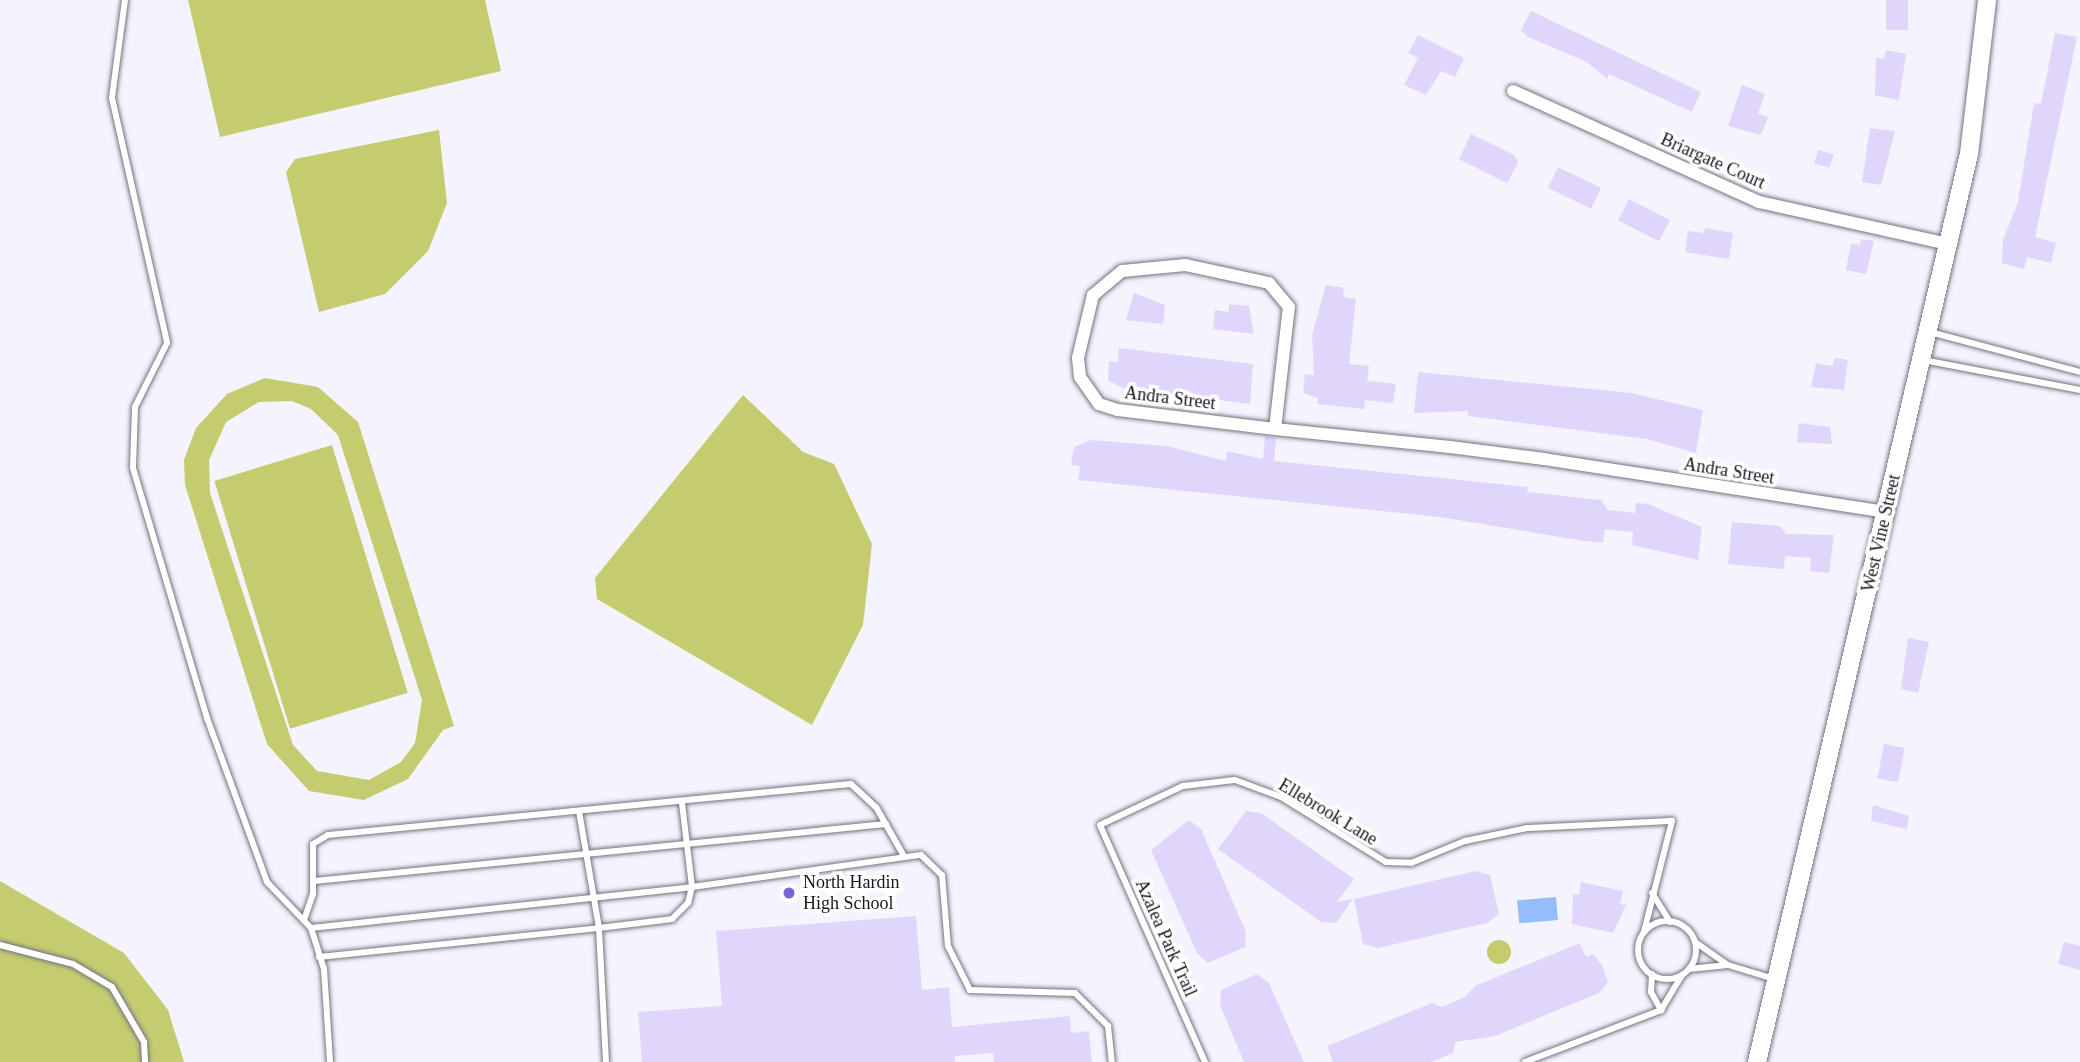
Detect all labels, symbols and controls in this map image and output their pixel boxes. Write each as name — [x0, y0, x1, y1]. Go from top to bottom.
street label: Briargate Court — [1657, 128, 1769, 194]
street label: Andra Street — [1123, 382, 1217, 414]
street label: Andra Street — [1682, 453, 1776, 489]
street label: West Vine Street — [1857, 472, 1905, 594]
street label: Ellebrook Lane — [1275, 774, 1381, 850]
place label: North Hardin High School — [803, 872, 899, 914]
street label: Azalea Park Trail — [1130, 876, 1202, 1000]
marker: North Hardin High School — [781, 885, 797, 901]

